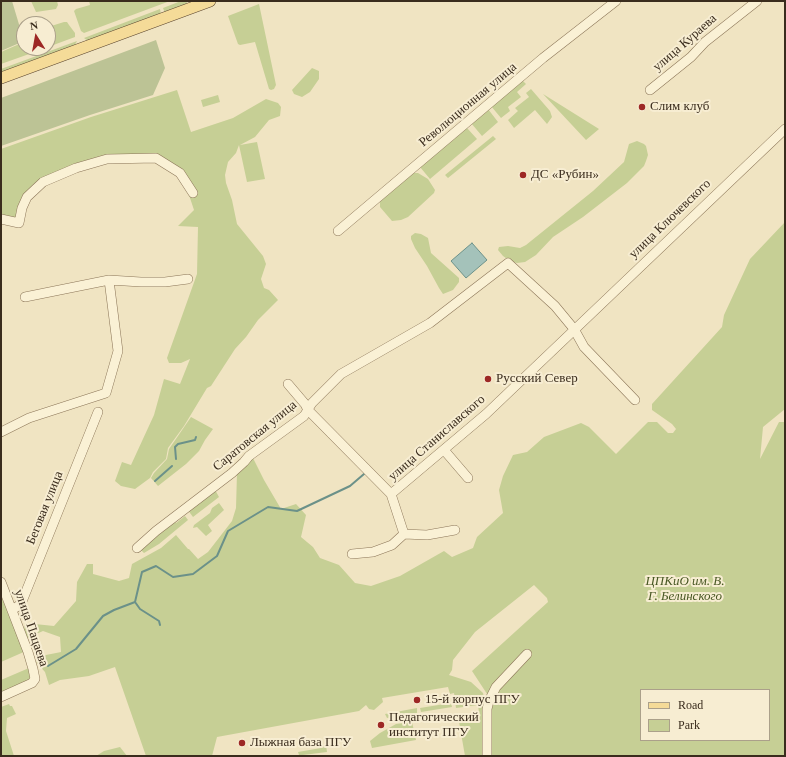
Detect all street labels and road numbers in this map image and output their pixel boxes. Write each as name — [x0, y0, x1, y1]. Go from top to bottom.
street label: улица Кураева — [650, 11, 720, 75]
street label: Революционная улица — [416, 60, 520, 150]
street label: улица Ключевского — [626, 176, 714, 262]
street label: улица Станиславского — [386, 392, 488, 484]
street label: Саратовская улица — [210, 397, 300, 475]
street label: Беговая улица — [23, 469, 67, 547]
street label: улица Пацаева — [10, 587, 52, 669]

